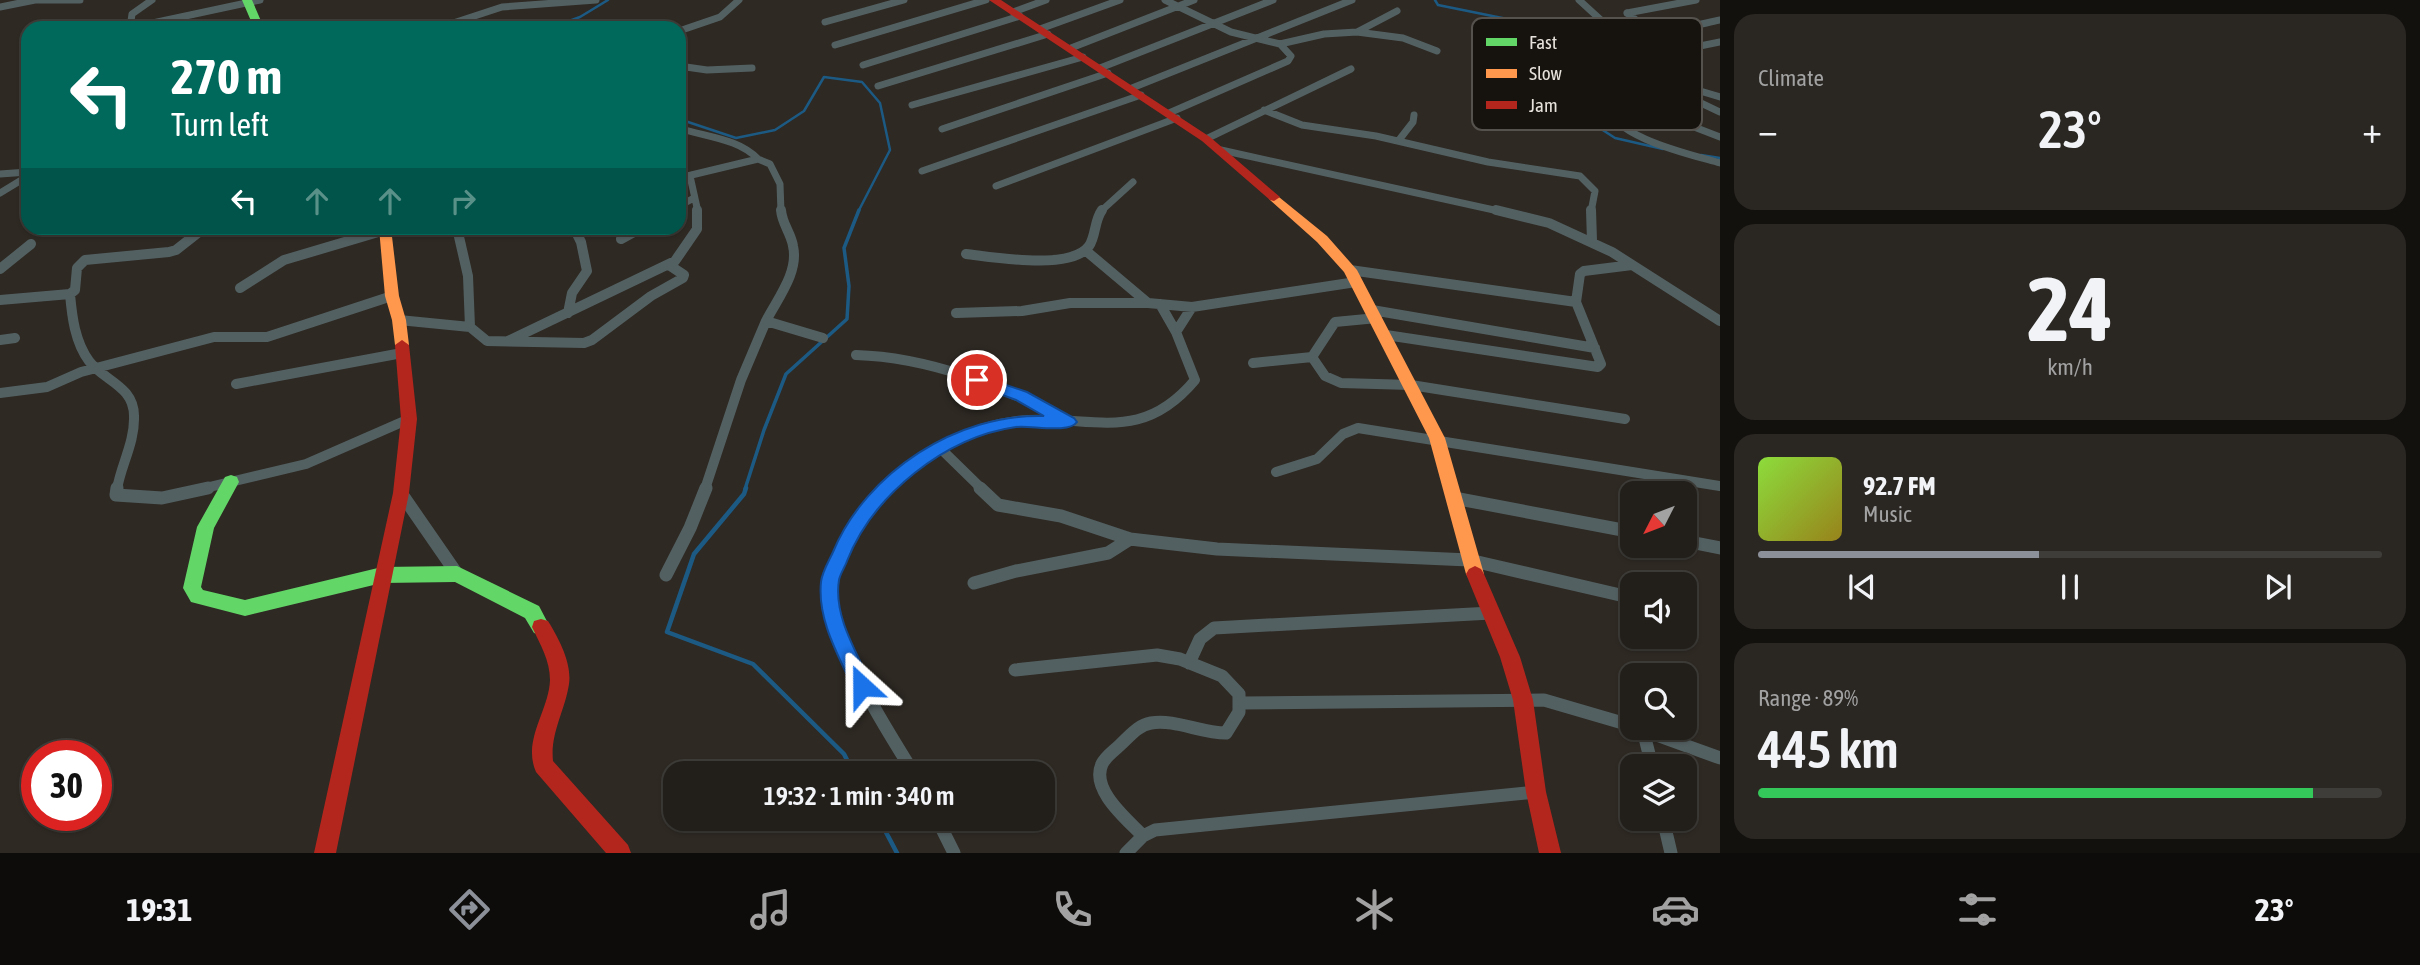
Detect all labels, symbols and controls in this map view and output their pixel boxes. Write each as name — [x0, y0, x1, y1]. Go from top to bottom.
legend — [1472, 18, 1702, 130]
text: Fast — [1529, 31, 1557, 53]
text: 270 m — [171, 48, 282, 104]
icon: left — [56, 49, 147, 140]
text: Slow — [1529, 62, 1563, 84]
text: Climate — [1758, 65, 1824, 91]
text: Jam — [1529, 94, 1558, 116]
text: 23° — [2038, 99, 2102, 159]
text: Turn left — [171, 106, 269, 143]
text: − — [1758, 108, 1778, 151]
text: + — [2362, 108, 2382, 151]
icon: left — [225, 182, 263, 220]
icon: ahead — [298, 182, 336, 220]
icon: ahead — [371, 182, 409, 220]
icon: right — [444, 182, 482, 220]
text: 24 — [2027, 256, 2113, 360]
pin — [947, 350, 1007, 410]
text: km/h — [2047, 354, 2093, 380]
icon: arrive — [958, 361, 996, 399]
text: 92.7 FM — [1863, 471, 1936, 501]
north arrow — [1620, 481, 1698, 558]
map controls — [1620, 481, 1697, 831]
text: Music — [1863, 501, 1911, 527]
icon: previous — [1843, 568, 1881, 606]
icon: pause — [2051, 568, 2089, 606]
icon: next — [2259, 568, 2297, 606]
button: sound — [1620, 572, 1697, 649]
position arrow — [825, 649, 899, 723]
button: search — [1620, 663, 1697, 740]
text: Range · 89% — [1758, 685, 1858, 711]
text: 445 km — [1758, 719, 1899, 779]
speed limit sign: 30 — [21, 740, 112, 831]
button: layers — [1620, 754, 1697, 831]
text: 19:32 · 1 min · 340 m — [764, 781, 954, 811]
icon: directions — [445, 885, 494, 934]
icon: music — [746, 885, 795, 934]
icon: phone — [1048, 885, 1097, 934]
icon: climate — [1350, 885, 1399, 934]
icon: car — [1651, 885, 1700, 934]
icon: filters — [1953, 885, 2002, 934]
text: 19:31 — [126, 891, 192, 928]
text: 23° — [2255, 891, 2294, 928]

